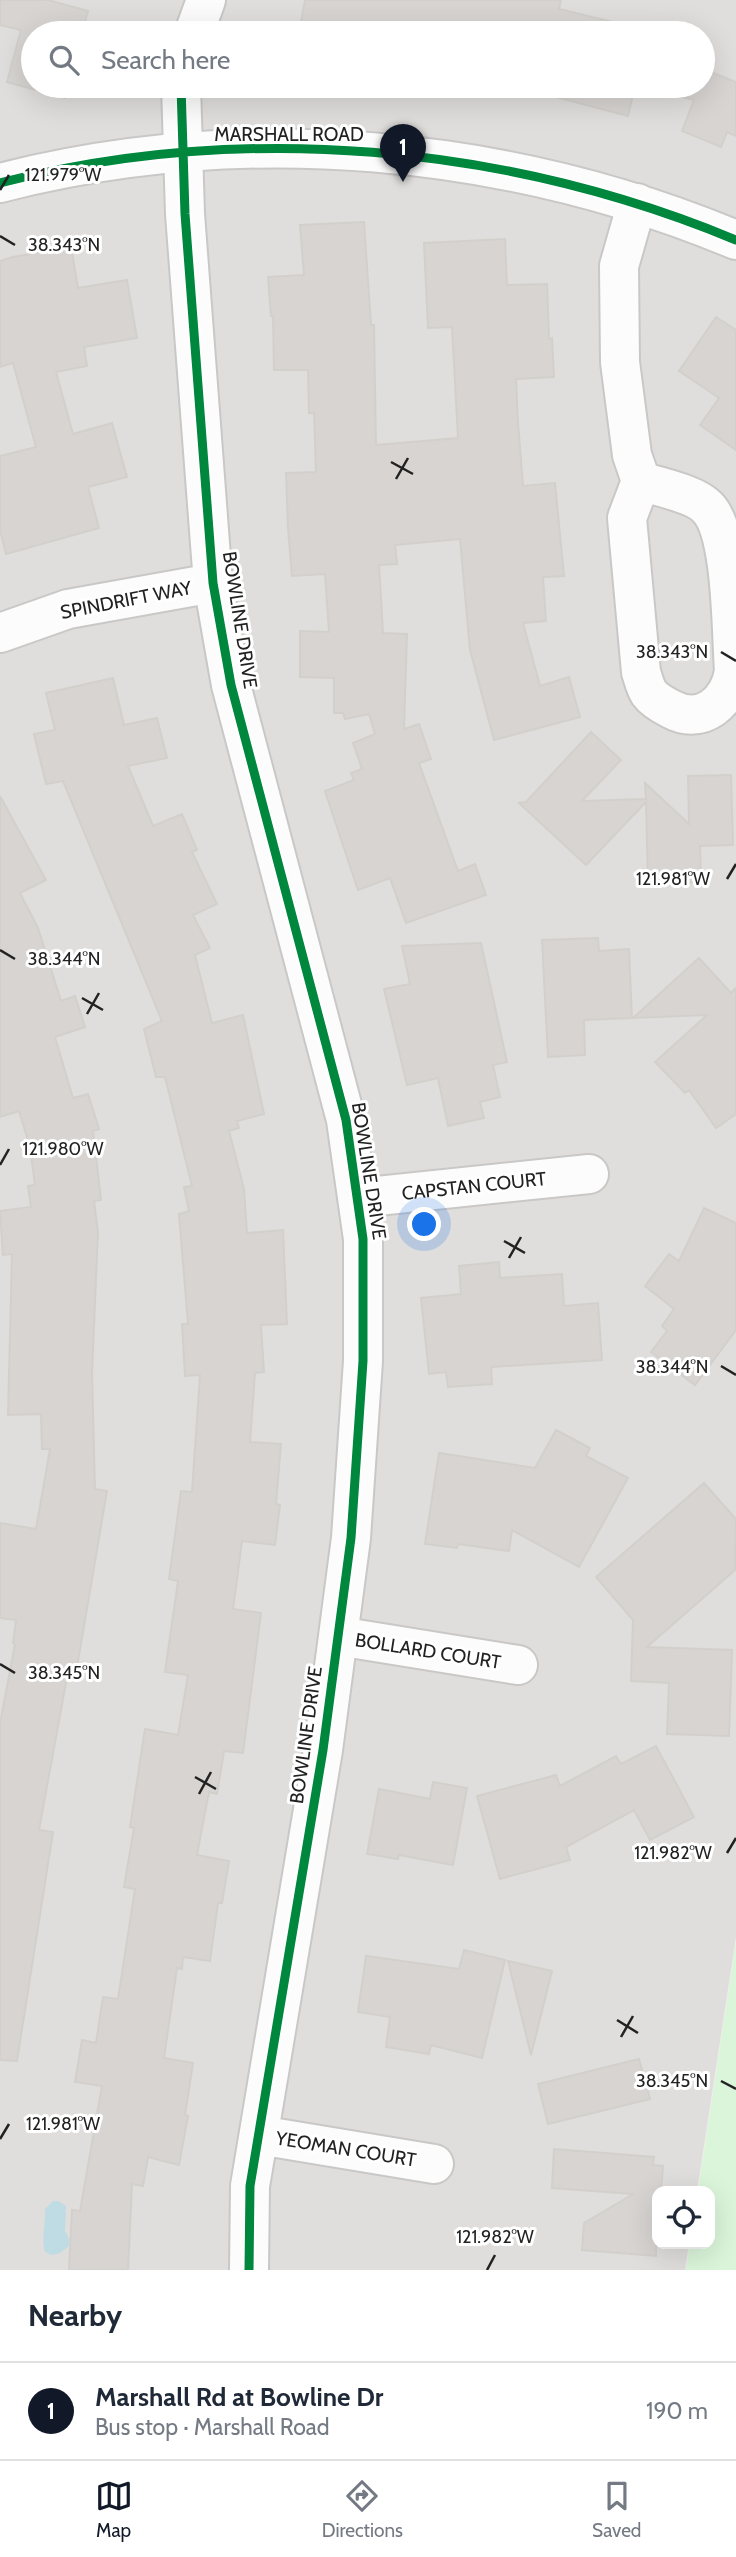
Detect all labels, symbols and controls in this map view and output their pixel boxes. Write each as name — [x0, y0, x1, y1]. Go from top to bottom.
search box — [21, 21, 715, 98]
icon: search — [45, 41, 83, 79]
text: Search here — [101, 44, 230, 76]
street label: MARSHALL ROAD — [214, 123, 364, 146]
pin: 1 — [380, 124, 426, 182]
text: 121.979°W — [25, 164, 101, 186]
text: 38.343°N — [28, 234, 100, 256]
street label: BOWLINE DRIVE — [218, 550, 262, 690]
street label: SPINDRIFT WAY — [58, 576, 194, 624]
text: 38.343°N — [636, 641, 708, 663]
text: 121.981°W — [636, 868, 710, 890]
text: 38.344°N — [28, 948, 100, 970]
street label: BOWLINE DRIVE — [347, 1101, 391, 1241]
text: 121.980°W — [23, 1138, 103, 1160]
street label: CAPSTAN COURT — [401, 1167, 547, 1205]
your location — [407, 1207, 441, 1241]
text: 38.344°N — [636, 1356, 708, 1378]
street label: BOLLARD COURT — [353, 1628, 503, 1674]
text: 38.345°N — [28, 1662, 100, 1684]
street label: BOWLINE DRIVE — [285, 1665, 327, 1805]
text: 121.982°W — [634, 1842, 712, 1864]
text: 38.345°N — [636, 2070, 708, 2092]
text: 121.981°W — [26, 2113, 100, 2135]
street label: YEOMAN COURT — [273, 2126, 418, 2171]
map controls — [652, 2186, 715, 2249]
button: locate — [652, 2186, 715, 2249]
text: 121.982°W — [456, 2226, 534, 2248]
text: Nearby — [28, 2297, 122, 2334]
text: Marshall Rd at Bowline Dr — [95, 2381, 383, 2413]
text: 1 — [47, 2397, 55, 2425]
text: 190 m — [646, 2397, 708, 2425]
text: Bus stop · Marshall Road — [95, 2413, 330, 2441]
tab: Map — [95, 2477, 133, 2542]
tab: Directions — [322, 2477, 403, 2542]
tab: Saved — [592, 2477, 641, 2542]

